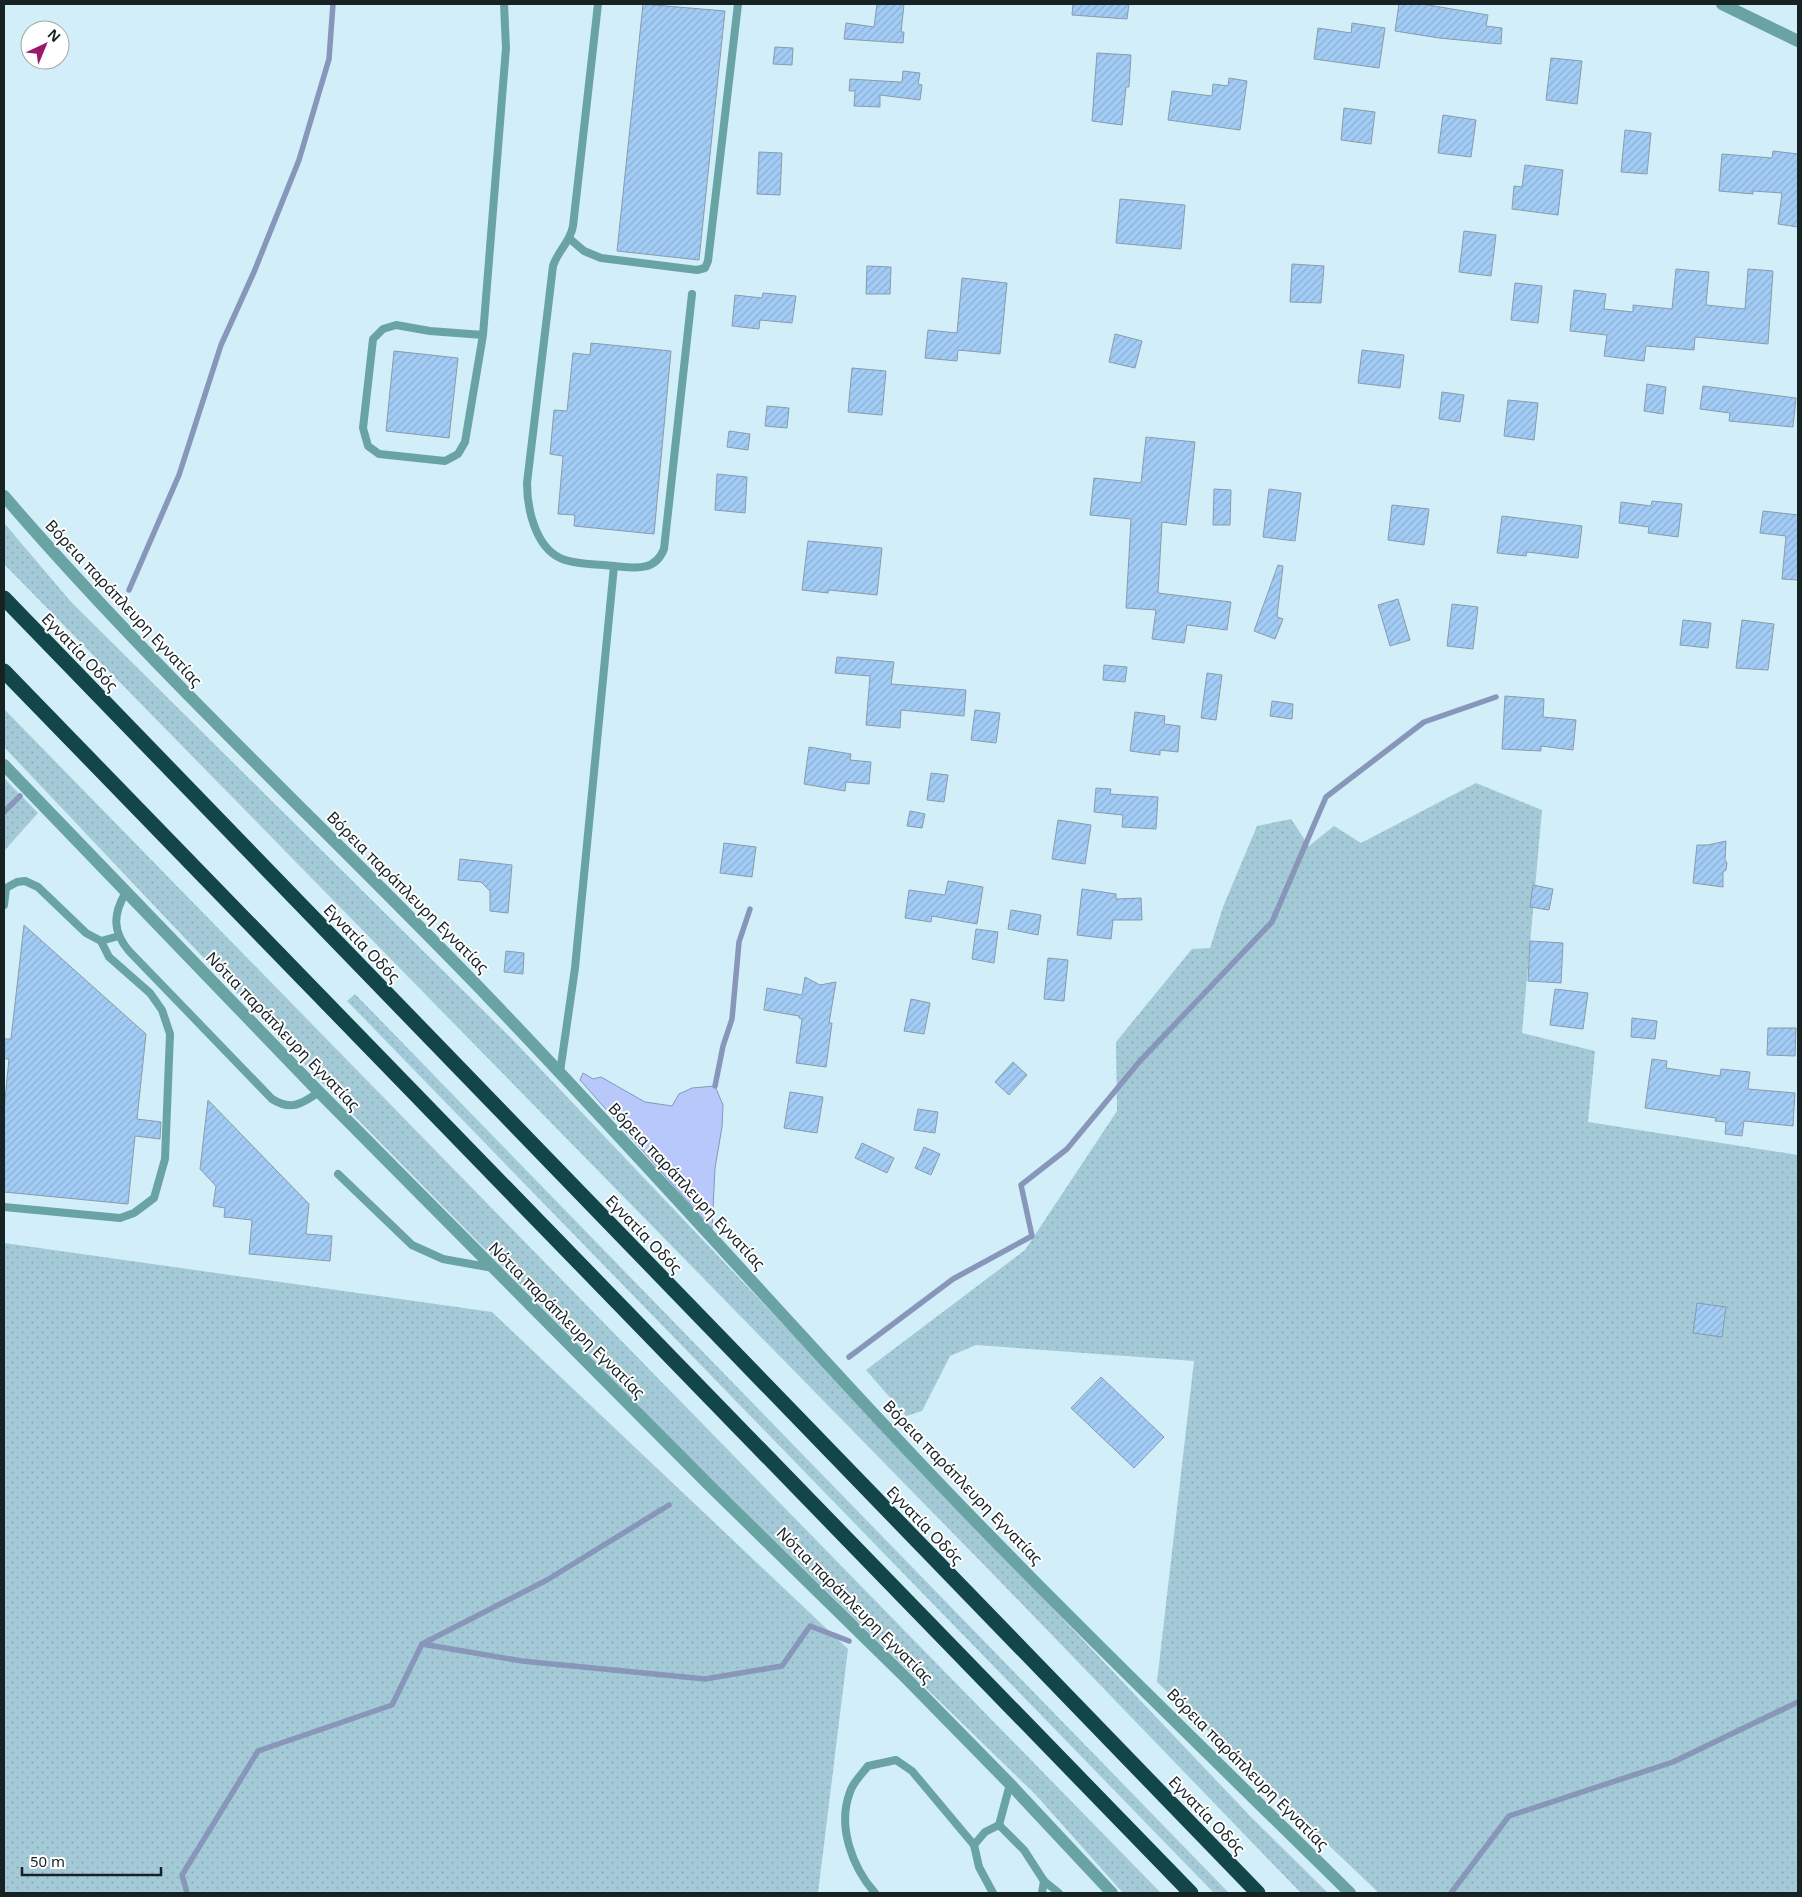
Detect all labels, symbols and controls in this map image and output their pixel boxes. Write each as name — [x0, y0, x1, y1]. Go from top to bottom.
north arrow — [20, 20, 70, 70]
text: N — [44, 24, 65, 46]
street label: Βόρεια παράπλευρη Εγνατίας — [41, 515, 207, 691]
street label: Εγνατία Οδός — [37, 608, 123, 696]
street label: Βόρεια παράπλευρη Εγνατίας — [322, 806, 494, 978]
street label: Εγνατία Οδός — [319, 899, 405, 987]
street label: Νότια παράπλευρη Εγνατίας — [201, 947, 365, 1115]
street label: Βόρεια παράπλευρη Εγνατίας — [604, 1098, 770, 1274]
street label: Εγνατία Οδός — [601, 1190, 687, 1278]
street label: Νότια παράπλευρη Εγνατίας — [484, 1237, 650, 1403]
street label: Βόρεια παράπλευρη Εγνατίας — [878, 1395, 1048, 1569]
street label: Εγνατία Οδός — [882, 1481, 968, 1569]
street label: Νότια παράπλευρη Εγνατίας — [772, 1522, 938, 1688]
street label: Βόρεια παράπλευρη Εγνατίας — [1162, 1683, 1334, 1855]
street label: Εγνατία Οδός — [1164, 1771, 1250, 1859]
scale bar — [22, 1844, 161, 1876]
text: 50 m — [30, 1851, 65, 1871]

